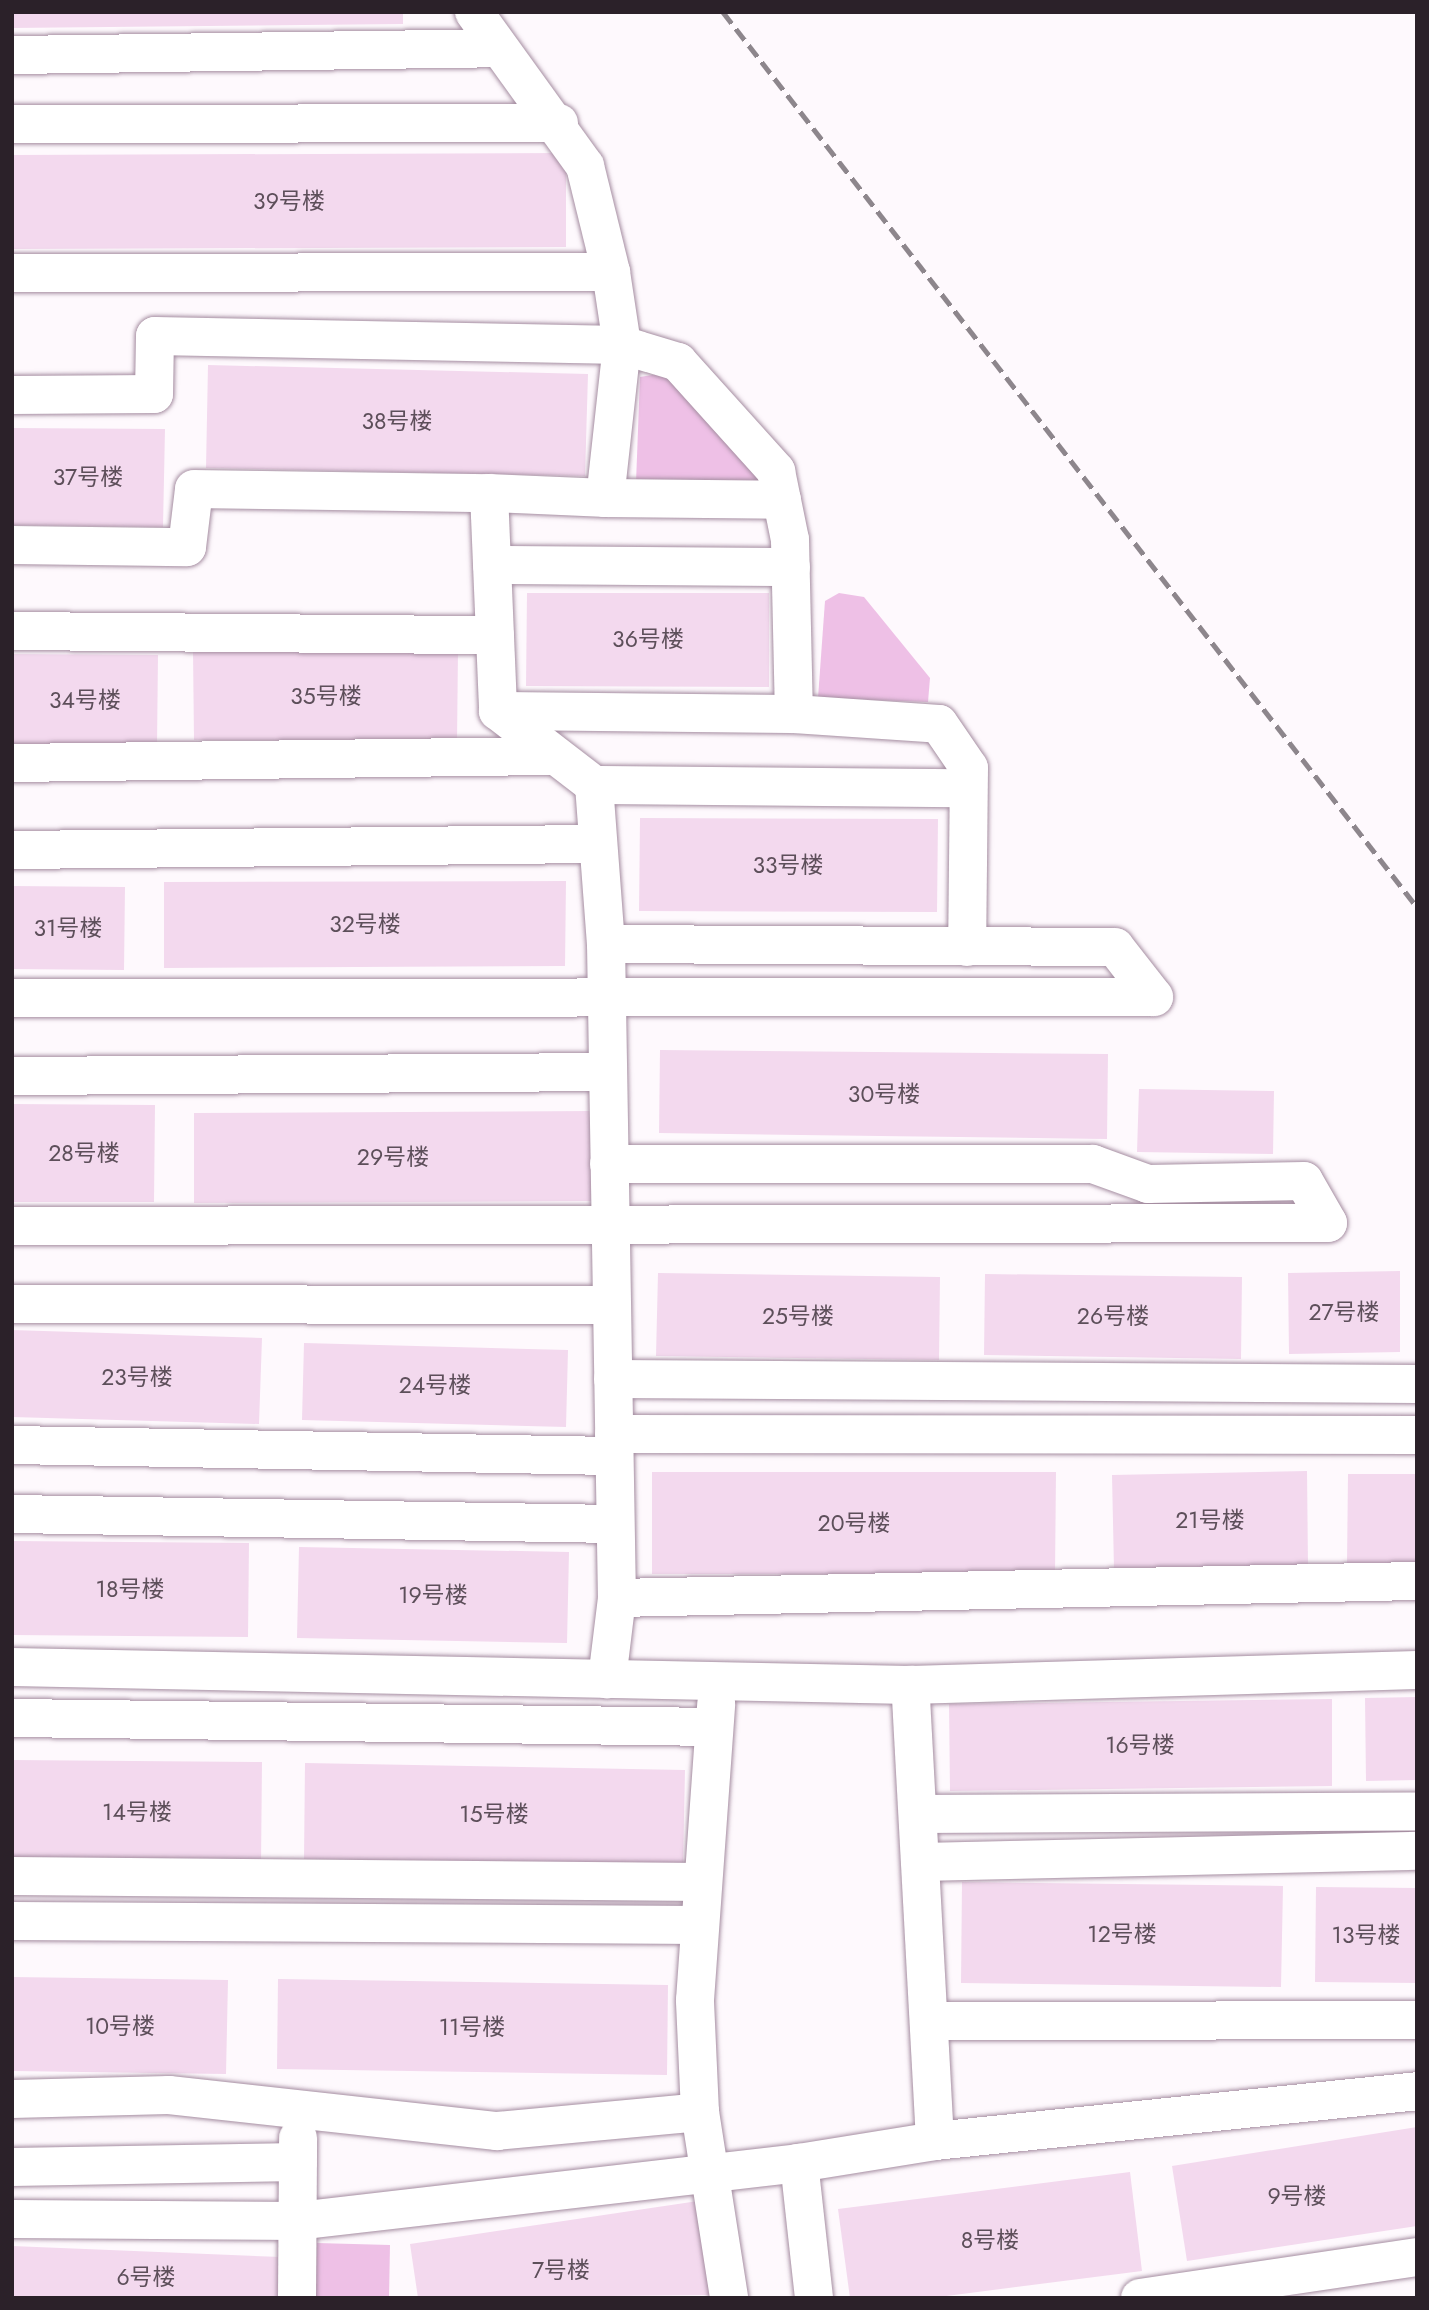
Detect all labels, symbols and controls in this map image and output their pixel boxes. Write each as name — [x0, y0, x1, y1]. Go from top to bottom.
house number: 39号楼 — [253, 187, 325, 215]
house number: 38号楼 — [361, 407, 433, 435]
house number: 37号楼 — [53, 463, 123, 491]
house number: 36号楼 — [612, 625, 684, 653]
house number: 35号楼 — [290, 682, 362, 710]
house number: 34号楼 — [49, 686, 121, 714]
house number: 33号楼 — [752, 851, 824, 879]
house number: 32号楼 — [329, 910, 401, 938]
house number: 31号楼 — [34, 914, 102, 942]
house number: 30号楼 — [848, 1080, 920, 1108]
house number: 28号楼 — [48, 1139, 120, 1167]
house number: 29号楼 — [357, 1143, 429, 1171]
house number: 27号楼 — [1308, 1298, 1380, 1326]
house number: 25号楼 — [762, 1302, 834, 1330]
house number: 26号楼 — [1077, 1302, 1149, 1330]
house number: 23号楼 — [101, 1363, 173, 1391]
house number: 24号楼 — [399, 1371, 471, 1399]
house number: 21号楼 — [1175, 1506, 1245, 1534]
house number: 20号楼 — [818, 1509, 890, 1537]
house number: 18号楼 — [96, 1575, 164, 1603]
house number: 19号楼 — [398, 1581, 468, 1609]
house number: 16号楼 — [1105, 1731, 1175, 1759]
house number: 14号楼 — [102, 1798, 172, 1826]
house number: 15号楼 — [459, 1800, 529, 1828]
house number: 12号楼 — [1087, 1920, 1157, 1948]
house number: 13号楼 — [1332, 1921, 1400, 1949]
house number: 10号楼 — [85, 2012, 155, 2040]
house number: 11号楼 — [439, 2013, 505, 2041]
house number: 9号楼 — [1267, 2182, 1327, 2210]
house number: 8号楼 — [961, 2226, 1019, 2254]
house number: 7号楼 — [532, 2256, 590, 2284]
house number: 6号楼 — [116, 2263, 176, 2291]

